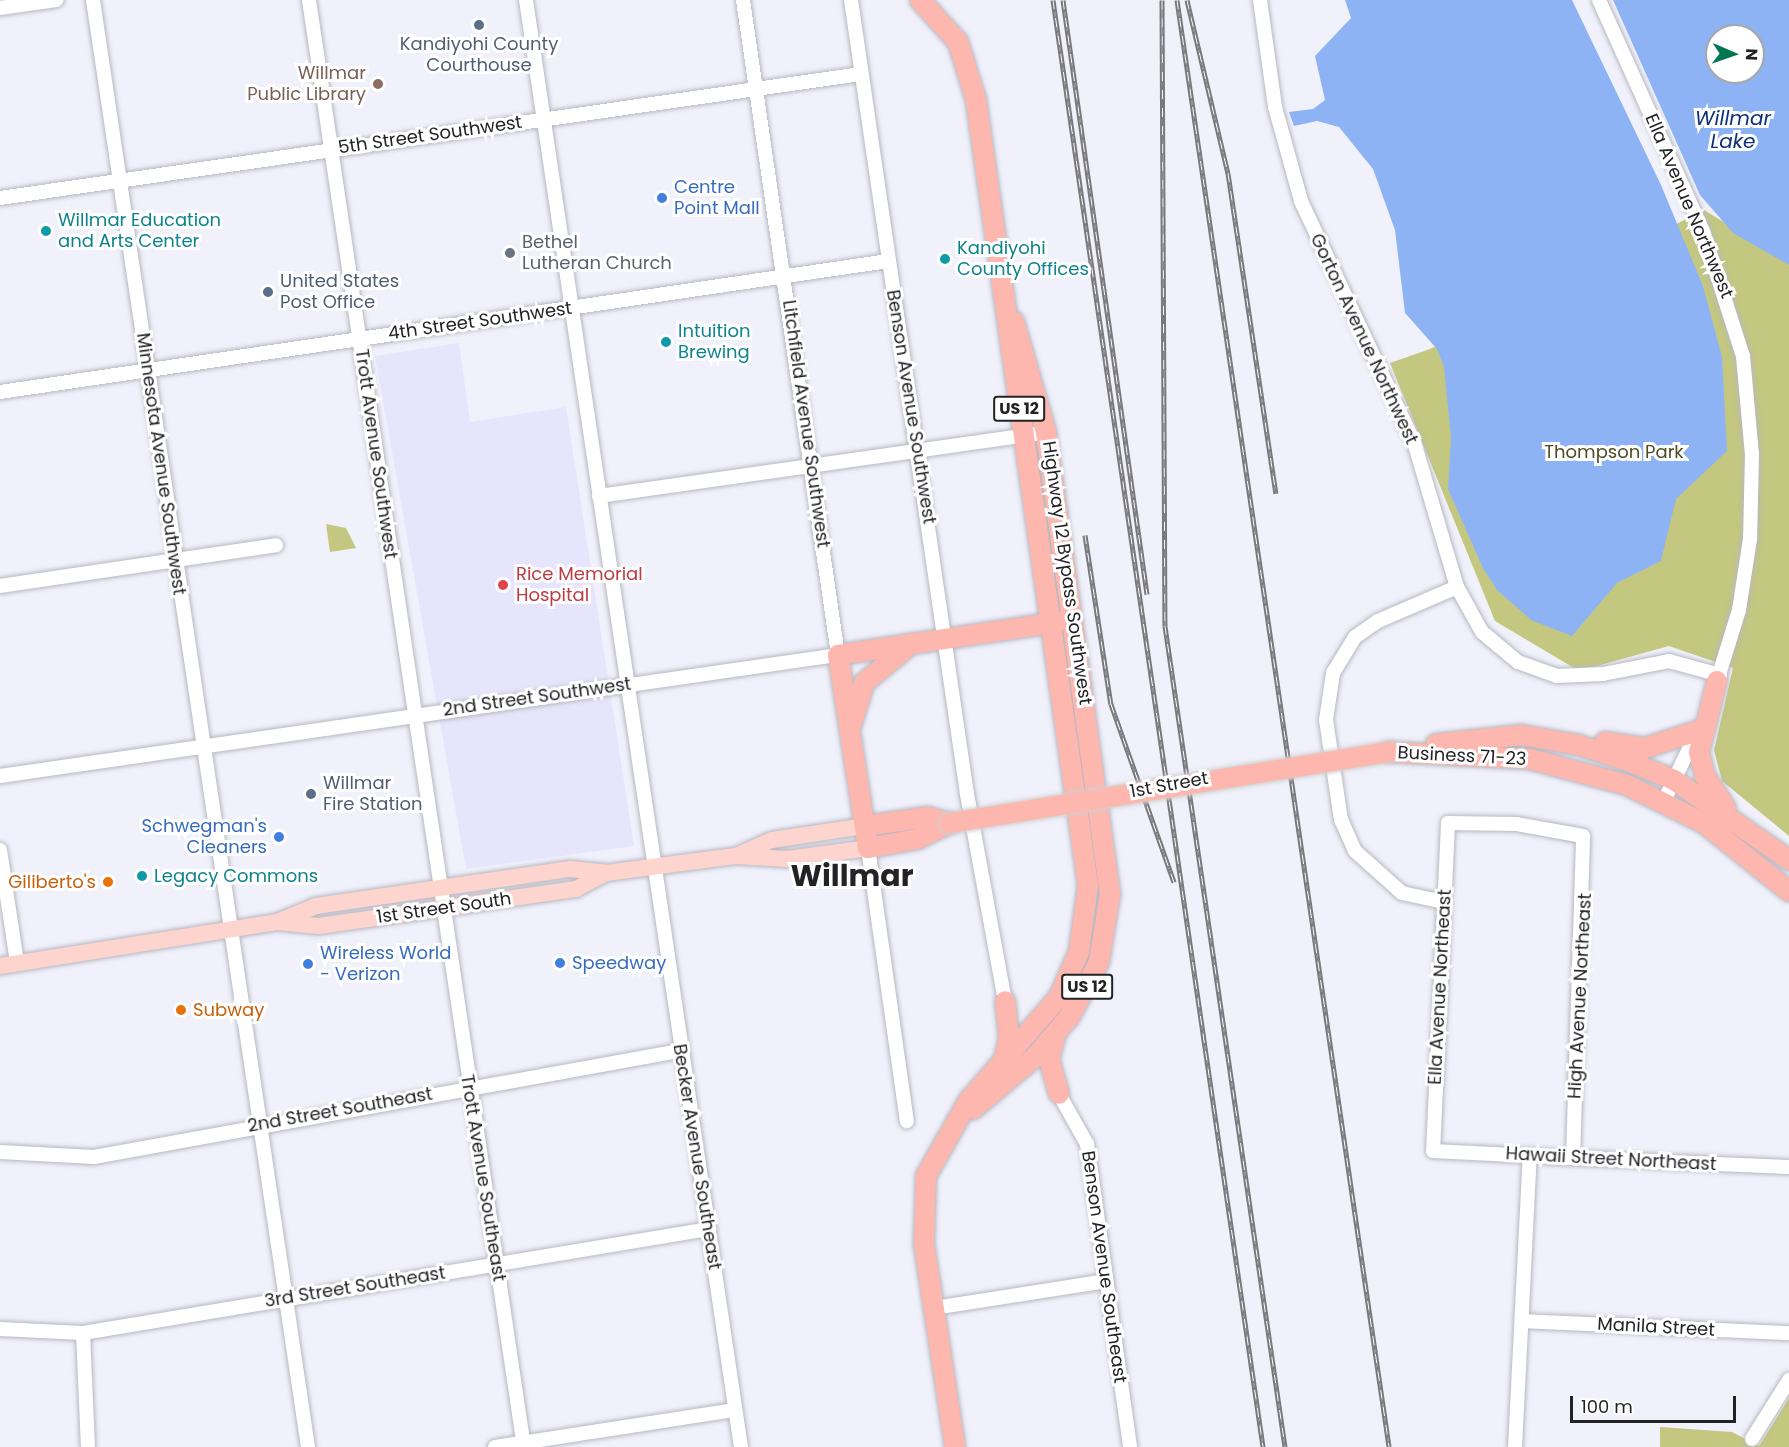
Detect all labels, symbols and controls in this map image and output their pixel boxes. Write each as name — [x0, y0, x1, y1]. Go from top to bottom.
marker: Kandiyohi County Courthouse — [472, 18, 486, 32]
north arrow — [1705, 24, 1765, 84]
place label: Kandiyohi County Courthouse — [400, 34, 558, 76]
text: N — [1740, 48, 1763, 61]
place label: Willmar Public Library — [247, 63, 366, 106]
marker: Willmar Public Library — [371, 77, 385, 91]
water label: Willmar Lake — [1695, 106, 1771, 153]
street label: 5th Street Southwest — [337, 111, 523, 159]
street label: Ella Avenue Northwest — [1640, 111, 1738, 301]
place label: Centre Point Mall — [674, 177, 760, 219]
marker: Centre Point Mall — [655, 191, 669, 205]
place label: Willmar Education and Arts Center — [58, 210, 221, 252]
marker: Willmar Education and Arts Center — [39, 224, 53, 238]
street label: Gorton Avenue Northwest — [1306, 230, 1422, 448]
place label: Bethel Lutheran Church — [522, 232, 672, 274]
place label: Kandiyohi County Offices — [957, 238, 1089, 280]
marker: Bethel Lutheran Church — [503, 246, 517, 260]
marker: Kandiyohi County Offices — [938, 252, 952, 266]
place label: United States Post Office — [280, 271, 399, 314]
marker: United States Post Office — [261, 285, 275, 299]
street label: Benson Avenue Southwest — [882, 288, 940, 526]
street label: 4th Street Southwest — [387, 297, 573, 345]
street label: Litchfield Avenue Southwest — [778, 299, 834, 549]
place label: Intuition Brewing — [678, 321, 750, 364]
street label: Minnesota Avenue Southwest — [132, 332, 190, 596]
marker: Intuition Brewing — [659, 335, 673, 349]
street label: Trott Avenue Southwest — [351, 348, 401, 560]
road number: US 12 — [992, 396, 1046, 422]
street label: Highway 12 Bypass Southwest — [1038, 440, 1096, 706]
park label: Thompson Park — [1544, 441, 1684, 463]
place label: Rice Memorial Hospital — [516, 564, 643, 606]
marker: Rice Memorial Hospital — [494, 576, 512, 594]
street label: 2nd Street Southwest — [441, 673, 633, 721]
street label: Business 71-23 — [1397, 742, 1527, 770]
street label: 1st Street — [1128, 767, 1210, 803]
place label: Willmar Fire Station — [323, 773, 422, 816]
marker: Willmar Fire Station — [304, 787, 318, 801]
place label: Schwegman's Cleaners — [141, 816, 267, 858]
marker: Schwegman's Cleaners — [272, 830, 286, 844]
district label: Willmar — [790, 858, 914, 894]
place label: Legacy Commons — [154, 865, 318, 887]
marker: Legacy Commons — [135, 869, 149, 883]
place label: Giliberto's — [8, 871, 96, 893]
marker: Giliberto's — [101, 875, 115, 889]
street label: 1st Street South — [375, 888, 513, 928]
street label: Ella Avenue Northeast — [1424, 889, 1456, 1085]
street label: High Avenue Northeast — [1564, 893, 1596, 1099]
place label: Wireless World - Verizon — [320, 943, 451, 986]
place label: Speedway — [572, 952, 666, 974]
marker: Speedway — [553, 956, 567, 970]
marker: Wireless World - Verizon — [301, 957, 315, 971]
road number: US 12 — [1060, 974, 1114, 1000]
place label: Subway — [193, 999, 264, 1021]
marker: Subway — [174, 1003, 188, 1017]
street label: Becker Avenue Southeast — [668, 1043, 726, 1271]
street label: Trott Avenue Southeast — [456, 1073, 510, 1283]
street label: 2nd Street Southeast — [246, 1083, 434, 1137]
street label: Hawaii Street Northeast — [1505, 1143, 1717, 1175]
street label: Benson Avenue Southeast — [1077, 1149, 1131, 1385]
street label: 3rd Street Southeast — [263, 1262, 447, 1312]
street label: Manila Street — [1597, 1313, 1715, 1341]
scale bar — [1573, 1384, 1740, 1422]
text: 100 m — [1581, 1394, 1633, 1419]

